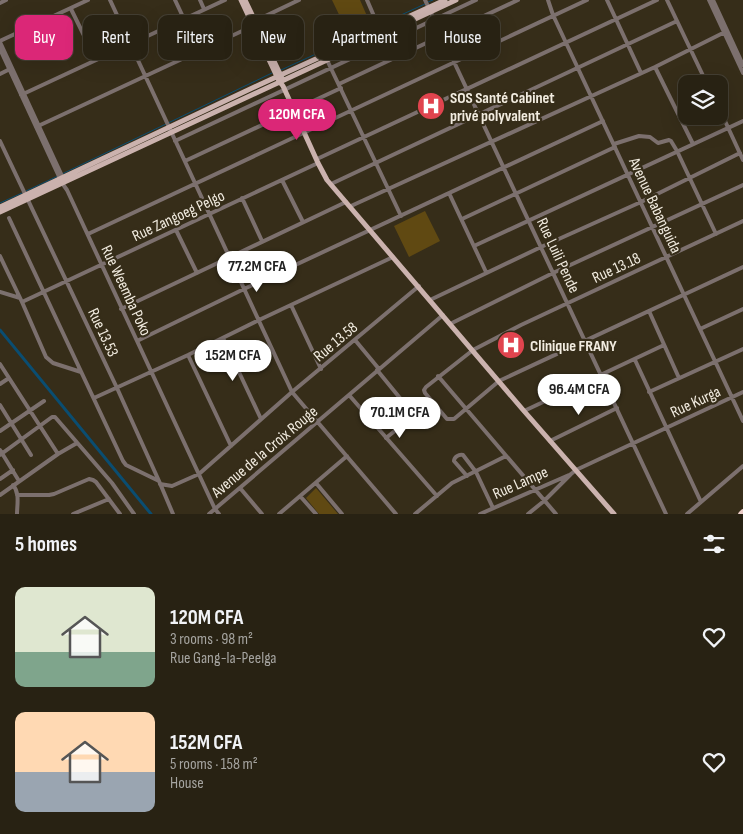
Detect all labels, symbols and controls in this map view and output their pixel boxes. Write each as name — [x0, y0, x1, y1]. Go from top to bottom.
chip: Buy — [15, 15, 73, 60]
chip: Rent — [83, 15, 148, 60]
chip: Filters — [158, 15, 232, 60]
chip: New — [242, 15, 304, 60]
chip: Apartment — [314, 15, 416, 60]
chip: House — [426, 15, 500, 60]
map controls — [678, 75, 728, 125]
button: layers — [678, 75, 728, 125]
place label: SOS Santé Cabinet privé polyvalent — [450, 89, 555, 126]
hospital icon: SOS Santé Cabinet privé polyvalent — [416, 91, 446, 121]
pin: 120M CFA — [245, 98, 349, 141]
text: 120M CFA — [269, 105, 325, 124]
street label: Avenue Babanguida — [624, 154, 685, 257]
street label: Rue Zangoeg Pelgo — [129, 187, 228, 246]
street label: Rue Luili Pende — [532, 215, 583, 296]
street label: Rue Weemba Poko — [96, 242, 155, 339]
street label: Rue 13.18 — [589, 249, 644, 288]
pin: 77.2M CFA — [200, 250, 314, 293]
text: 77.2M CFA — [228, 257, 286, 276]
street label: Rue 13.53 — [83, 305, 122, 360]
street label: Rue 13.58 — [310, 318, 362, 366]
hospital icon: Clinique FRANY — [496, 330, 526, 360]
place label: Clinique FRANY — [530, 337, 617, 356]
pin: 152M CFA — [181, 340, 285, 382]
text: 152M CFA — [205, 346, 261, 365]
pin: 96.4M CFA — [522, 374, 636, 416]
text: 96.4M CFA — [549, 380, 609, 399]
street label: Rue Kurga — [667, 382, 724, 422]
pin: 70.1M CFA — [343, 396, 457, 439]
street label: Avenue de la Croix Rouge — [207, 402, 322, 503]
text: 70.1M CFA — [371, 403, 429, 422]
street label: Rue Lampe — [490, 463, 551, 504]
icon: filters — [700, 530, 728, 558]
text: 5 homes — [15, 532, 77, 557]
text: 120M CFA — [170, 605, 243, 630]
icon: home — [55, 607, 115, 667]
icon: heart — [700, 623, 728, 651]
text: 3 rooms · 98 m² — [170, 630, 253, 649]
text: Rue Gang-la-Peelga — [170, 649, 277, 668]
text: 152M CFA — [170, 730, 242, 755]
icon: home — [55, 732, 115, 792]
icon: heart — [700, 748, 728, 776]
text: 5 rooms · 158 m² — [170, 755, 258, 774]
text: House — [170, 774, 204, 793]

